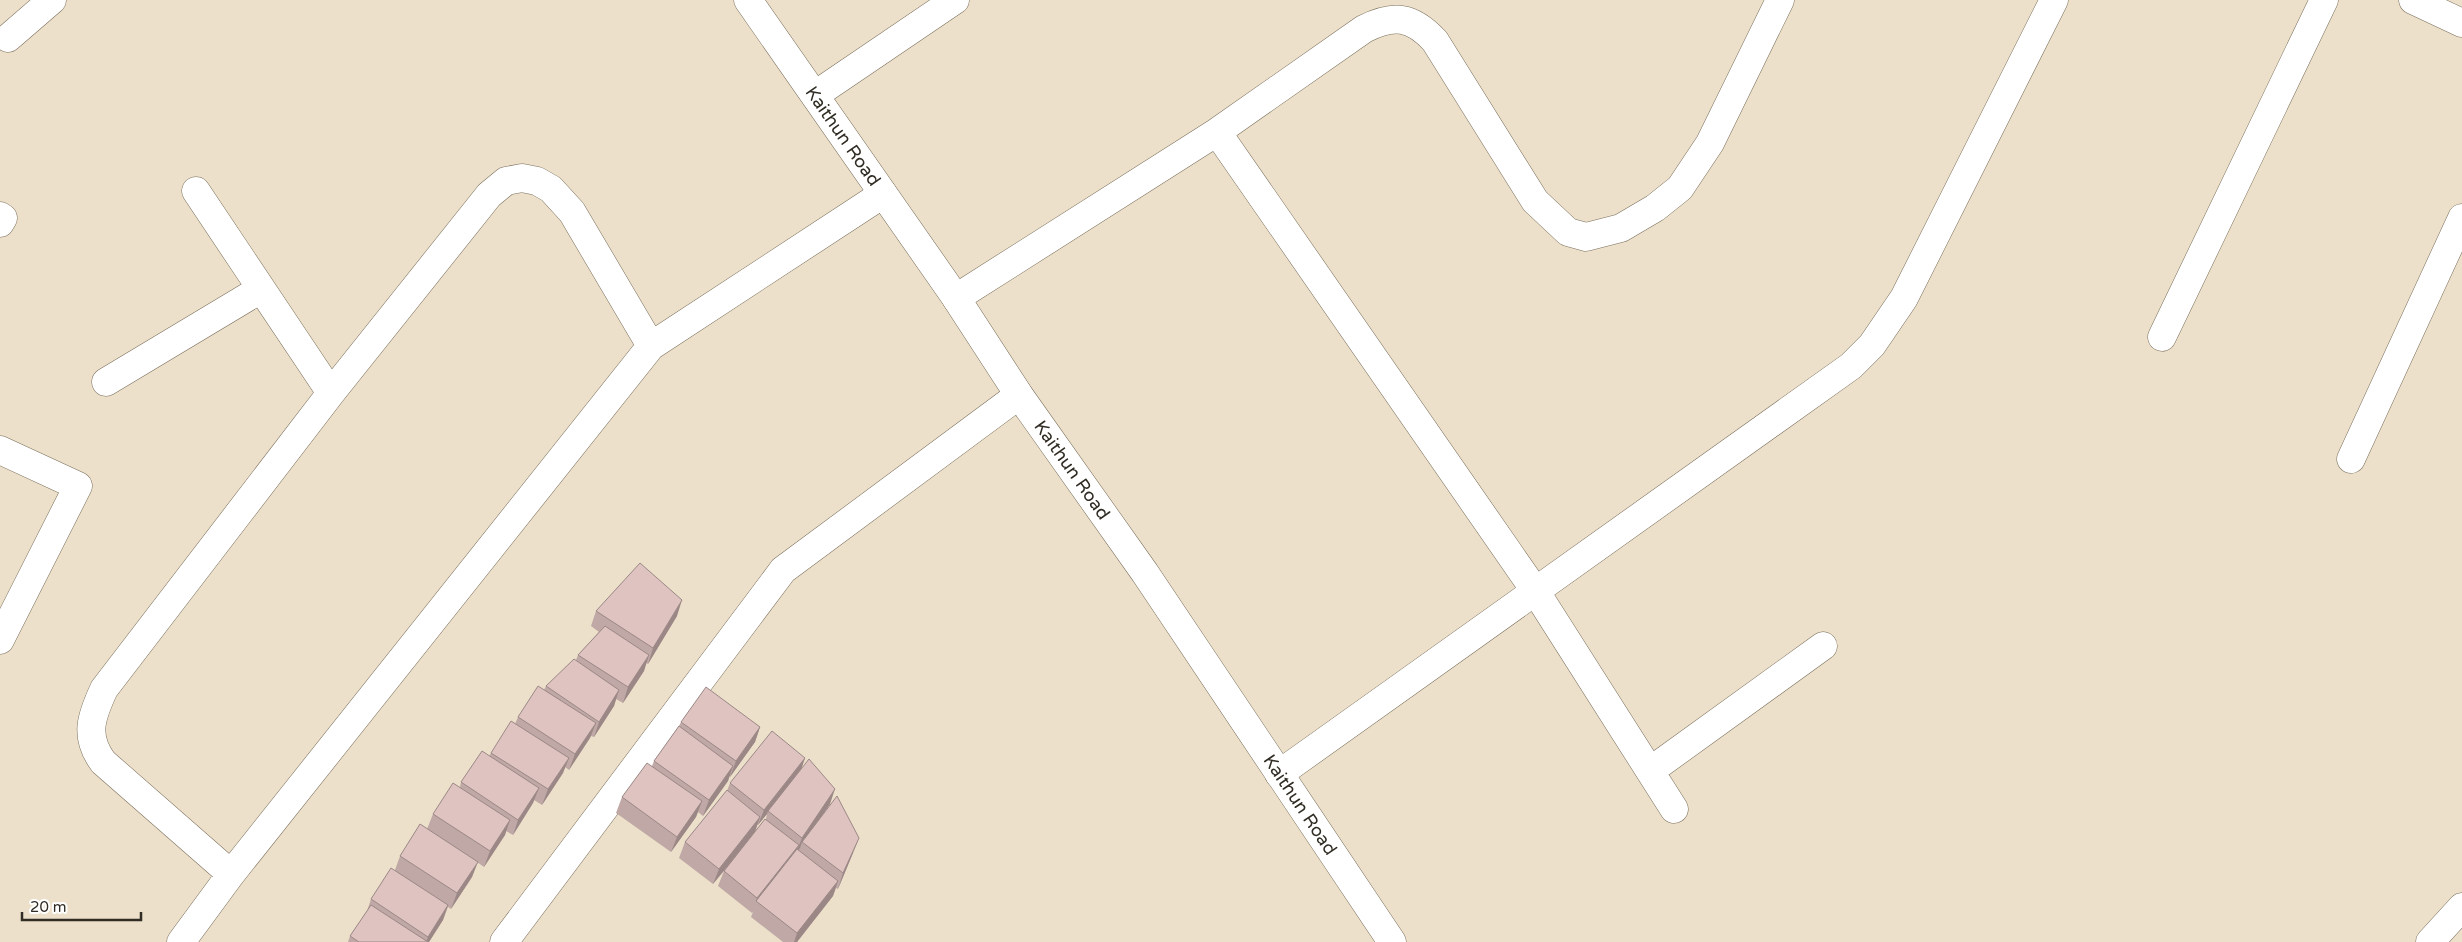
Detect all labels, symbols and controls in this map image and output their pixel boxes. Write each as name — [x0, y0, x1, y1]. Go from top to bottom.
street label: Kaithun Road — [801, 82, 885, 190]
street label: Kaithun Road — [1030, 416, 1115, 524]
street label: Kaithun Road — [1259, 750, 1342, 859]
scale bar — [22, 890, 141, 922]
text: 20 m — [30, 898, 67, 916]

